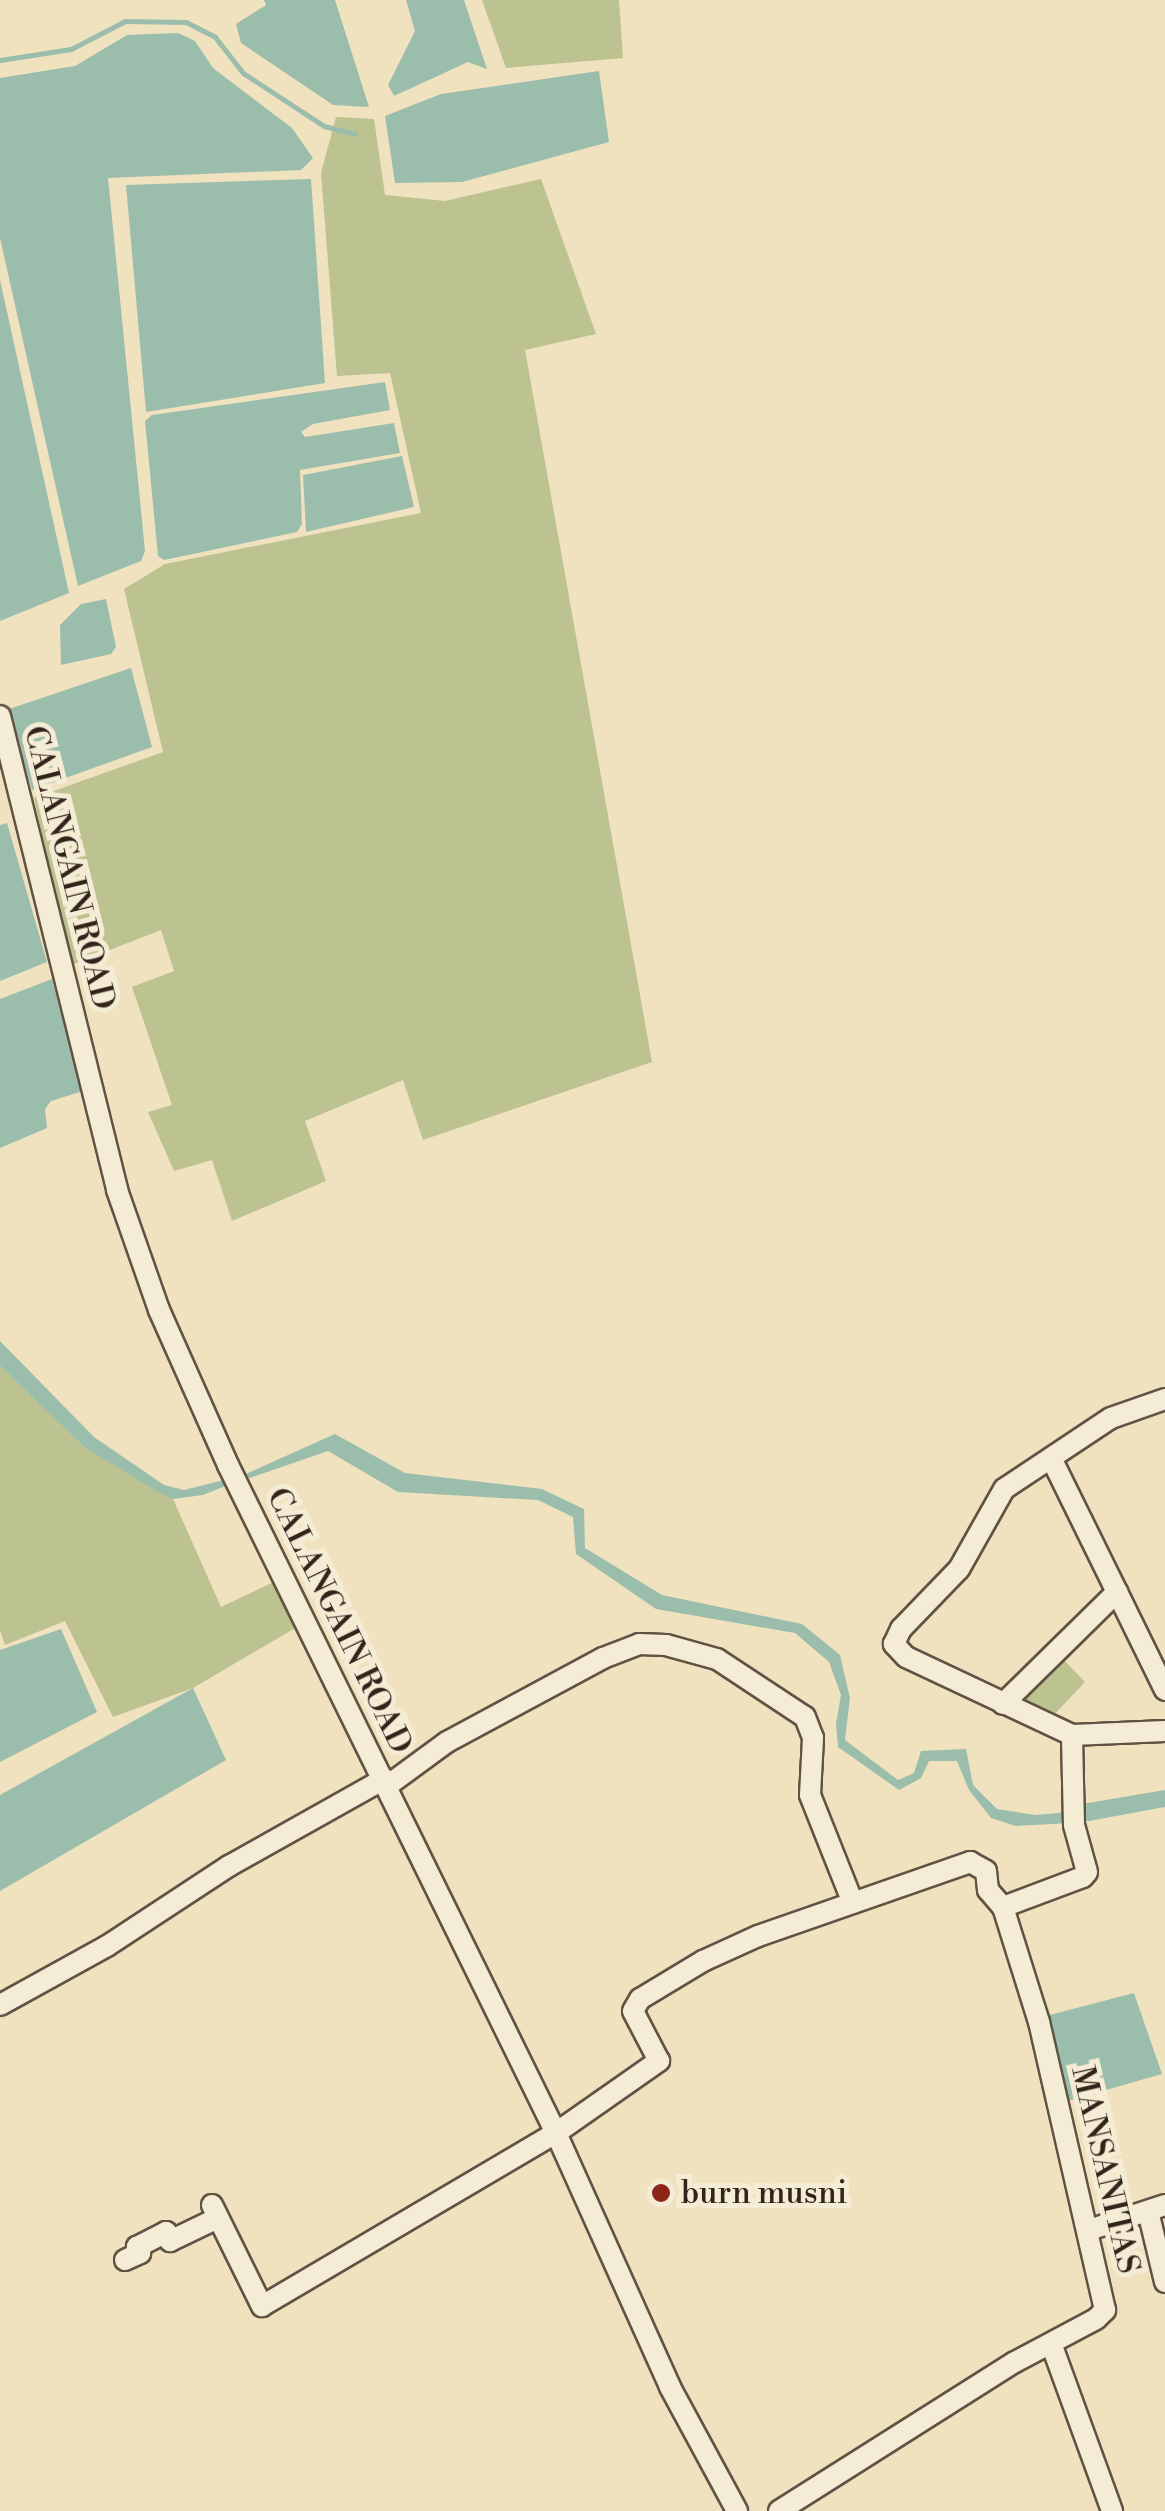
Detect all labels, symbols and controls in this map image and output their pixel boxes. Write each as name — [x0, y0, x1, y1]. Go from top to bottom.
street label: CALANGAIN ROAD — [15, 722, 123, 1014]
street label: CALANGAIN ROAD — [258, 1482, 420, 1760]
street label: MANSANITAS — [1062, 2062, 1148, 2278]
place label: burn musni — [681, 2174, 847, 2212]
marker: burn musni — [650, 2182, 672, 2204]

